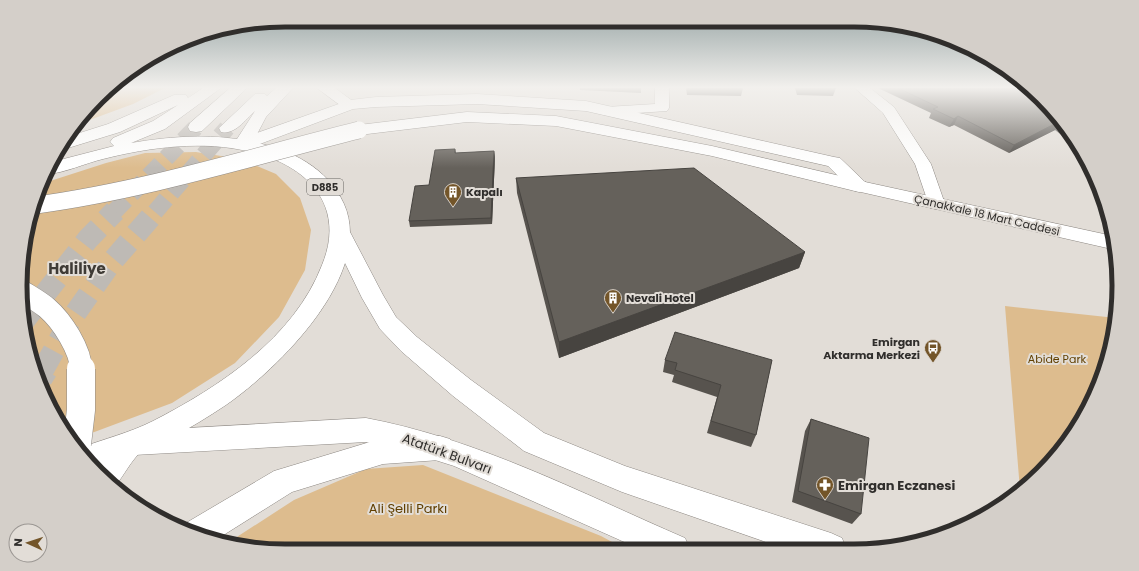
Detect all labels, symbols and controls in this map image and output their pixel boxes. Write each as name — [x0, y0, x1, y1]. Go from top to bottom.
road number: D885 — [307, 179, 343, 195]
building icon: Kapalı — [443, 182, 463, 207]
place label: Kapalı — [466, 184, 503, 200]
street label: Çanakkale 18 Mart Caddesi — [913, 190, 1062, 240]
district label: Haliliye — [48, 258, 106, 279]
building icon: Nevali Hotel — [603, 288, 623, 313]
place label: Nevali Hotel — [626, 290, 694, 306]
place label: Emirgan Aktarma Merkezi — [823, 334, 920, 363]
bus stop icon: Emirgan Aktarma Merkezi — [923, 338, 943, 363]
park label: Abide Park — [1028, 351, 1086, 367]
street label: Atatürk Bulvarı — [399, 428, 494, 478]
pharmacy icon: Emirgan Eczanesi — [815, 475, 835, 500]
place label: Emirgan Eczanesi — [838, 476, 956, 495]
park label: Ali Şelli Parkı — [369, 499, 447, 518]
north arrow — [8, 523, 48, 563]
text: N — [10, 538, 26, 547]

